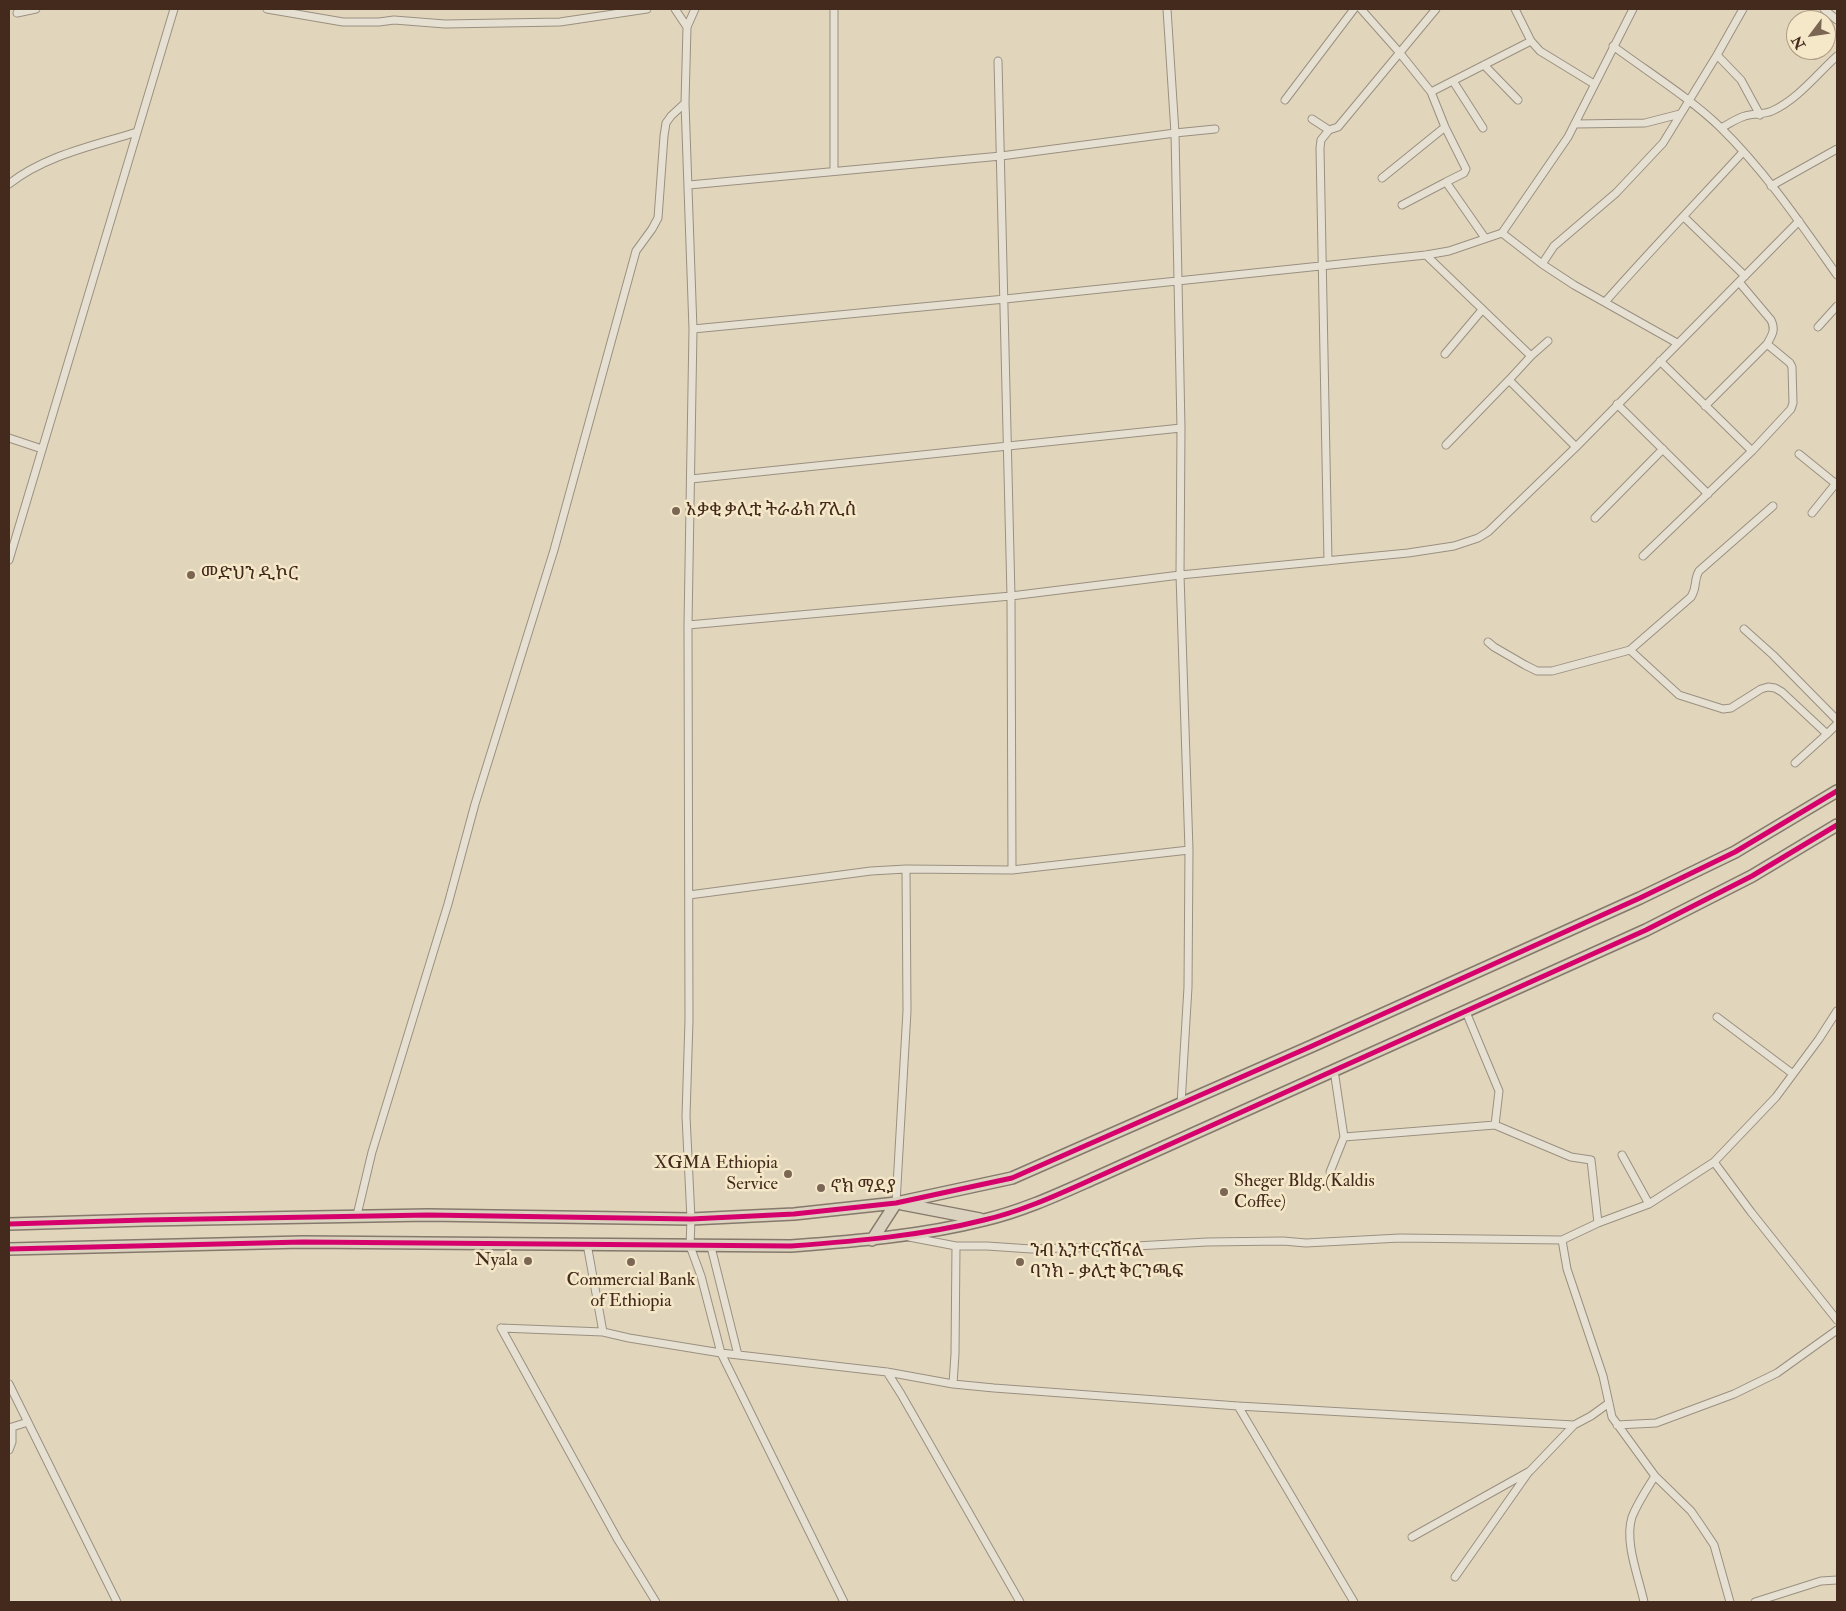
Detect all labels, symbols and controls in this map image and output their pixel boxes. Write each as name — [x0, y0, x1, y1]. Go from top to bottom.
north arrow — [1786, 10, 1836, 60]
text: N — [1788, 33, 1809, 52]
place label: አቃቂ ቃሊቲ ትራፊክ ፖሊስ — [686, 500, 856, 522]
marker: አቃቂ ቃሊቲ ትራፊክ ፖሊስ — [670, 505, 682, 517]
place label: መድህን ዲኮር — [201, 564, 298, 586]
marker: መድህን ዲኮር — [185, 569, 197, 581]
place label: XGMA Ethiopia Service — [654, 1153, 778, 1196]
marker: XGMA Ethiopia Service — [782, 1168, 794, 1180]
place label: Sheger Bldg.(Kaldis Coffee) — [1234, 1171, 1375, 1214]
place label: ኖክ ማደያ — [831, 1177, 896, 1199]
marker: ኖክ ማደያ — [815, 1182, 827, 1194]
marker: Sheger Bldg.(Kaldis Coffee) — [1218, 1186, 1230, 1198]
place label: ንብ ኢንተርናሽናል ባንክ - ቃሊቲ ቅርንጫፍ — [1030, 1241, 1184, 1284]
place label: Nyala — [475, 1250, 518, 1272]
marker: Nyala — [522, 1255, 534, 1267]
marker: Commercial Bank of Ethiopia — [625, 1256, 637, 1268]
marker: ንብ ኢንተርናሽናል ባንክ - ቃሊቲ ቅርንጫፍ — [1014, 1256, 1026, 1268]
place label: Commercial Bank of Ethiopia — [567, 1270, 695, 1312]

